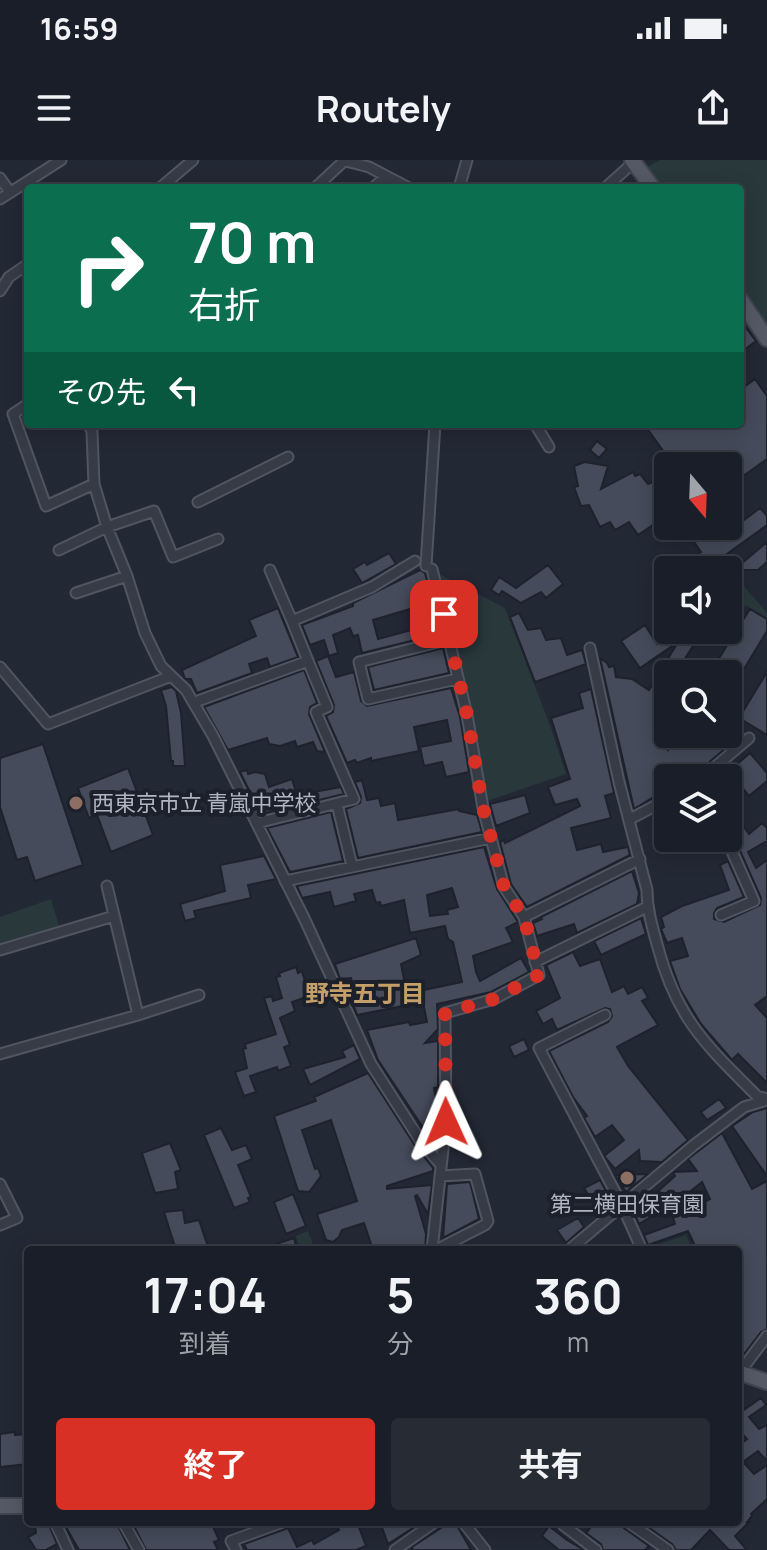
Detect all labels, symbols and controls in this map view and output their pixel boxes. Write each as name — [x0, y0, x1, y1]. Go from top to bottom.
text: 16:59 — [40, 8, 118, 49]
text: Routely — [316, 84, 451, 133]
icon: menu — [32, 86, 76, 130]
icon: share — [691, 86, 735, 130]
text: 70 m — [188, 203, 316, 280]
icon: right — [56, 216, 160, 320]
text: 右折 — [188, 280, 260, 329]
icon: left — [162, 368, 206, 412]
text: その先 — [56, 371, 146, 412]
north arrow — [654, 452, 742, 540]
map controls — [654, 452, 742, 852]
button: sound — [654, 556, 742, 644]
pin — [410, 580, 478, 648]
icon: arrive — [422, 592, 466, 636]
button: search — [654, 660, 742, 748]
button: layers — [654, 764, 742, 852]
place label: 西東京市立 青嵐中学校 — [92, 788, 316, 818]
marker: 西東京市立 青嵐中学校 — [67, 794, 85, 812]
district label: 野寺五丁目 — [305, 976, 425, 1009]
position arrow — [404, 1080, 488, 1164]
marker: 第二横田保育園 — [618, 1169, 636, 1187]
place label: 第二横田保育園 — [550, 1189, 704, 1219]
text: 17:04 — [143, 1262, 267, 1327]
text: 5 — [386, 1262, 414, 1327]
text: 360 — [533, 1263, 623, 1328]
text: m — [567, 1324, 589, 1360]
text: 到着 — [179, 1325, 231, 1361]
text: 分 — [387, 1325, 413, 1361]
button: 終了 — [56, 1418, 375, 1510]
button: 共有 — [391, 1418, 710, 1510]

